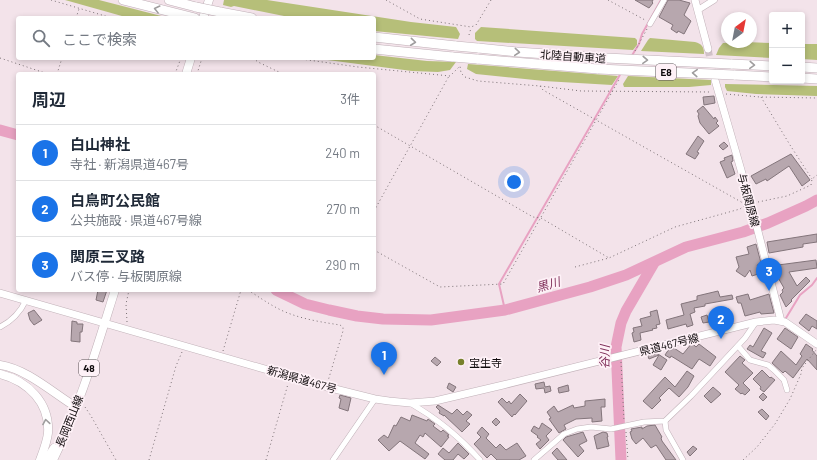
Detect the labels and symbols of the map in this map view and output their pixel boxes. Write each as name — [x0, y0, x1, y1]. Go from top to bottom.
one-way arrow — [154, 5, 160, 13]
north arrow — [721, 12, 757, 48]
one-way arrow — [410, 37, 416, 46]
one-way arrow — [514, 47, 520, 56]
street label: 北陸自動車道 — [540, 47, 606, 65]
one-way arrow — [642, 55, 648, 64]
one-way arrow — [749, 61, 755, 69]
road number: E8 — [656, 64, 676, 80]
one-way arrow — [692, 69, 698, 77]
your location — [504, 172, 524, 192]
street label: 与板関原線 — [736, 172, 762, 228]
pin: 3 — [756, 258, 782, 291]
water label: 黒川 — [535, 273, 563, 294]
pin: 2 — [708, 306, 734, 339]
street label: 県道467号線 — [638, 330, 700, 358]
pin: 1 — [371, 342, 397, 375]
water label: 谷川 — [597, 343, 611, 369]
place label: 宝生寺 — [469, 356, 502, 369]
marker: 宝生寺 — [456, 357, 466, 367]
road number: 48 — [79, 360, 99, 376]
street label: 新潟県道467号 — [266, 363, 338, 395]
street label: 長岡西山線 — [53, 393, 85, 449]
one-way arrow — [43, 419, 51, 425]

